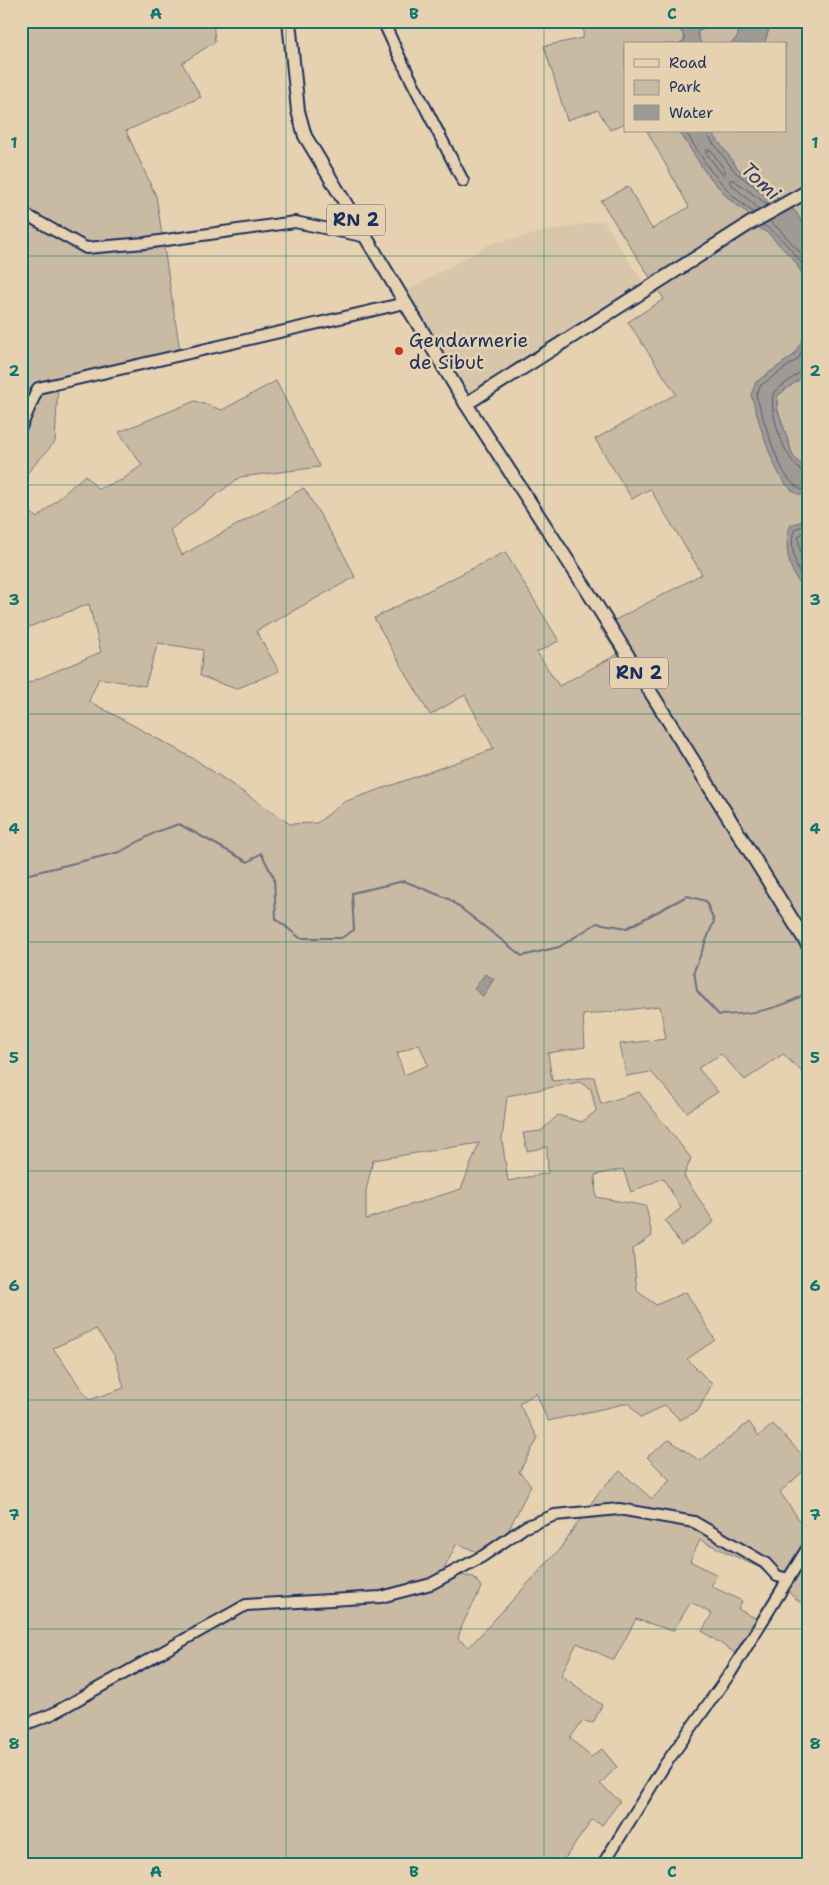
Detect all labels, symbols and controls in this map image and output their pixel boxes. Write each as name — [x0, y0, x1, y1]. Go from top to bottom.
text: A — [150, 3, 162, 24]
text: B — [409, 3, 419, 24]
text: C — [667, 3, 677, 24]
legend — [624, 42, 786, 132]
text: Road — [669, 53, 707, 73]
text: Park — [669, 77, 701, 97]
text: Water — [669, 103, 713, 123]
text: 1 — [10, 132, 18, 153]
text: 1 — [811, 132, 819, 153]
water label: Tomi — [736, 156, 787, 206]
road number: RN 2 — [327, 204, 385, 236]
place label: Gendarmerie de Sibut — [409, 328, 528, 375]
marker: Gendarmerie de Sibut — [393, 345, 405, 357]
text: 2 — [8, 360, 20, 381]
text: 2 — [809, 360, 821, 381]
text: 3 — [8, 589, 20, 610]
text: 3 — [809, 589, 821, 610]
road number: RN 2 — [610, 658, 668, 688]
text: 4 — [8, 818, 20, 839]
text: 4 — [809, 818, 821, 839]
text: 5 — [9, 1047, 19, 1068]
text: 5 — [810, 1047, 820, 1068]
text: 6 — [8, 1275, 20, 1296]
text: 6 — [809, 1275, 821, 1296]
text: 7 — [8, 1504, 20, 1525]
text: 7 — [809, 1504, 821, 1525]
text: 8 — [8, 1733, 20, 1754]
text: 8 — [809, 1733, 821, 1754]
text: A — [150, 1861, 162, 1882]
text: B — [409, 1861, 419, 1882]
text: C — [667, 1861, 677, 1882]

